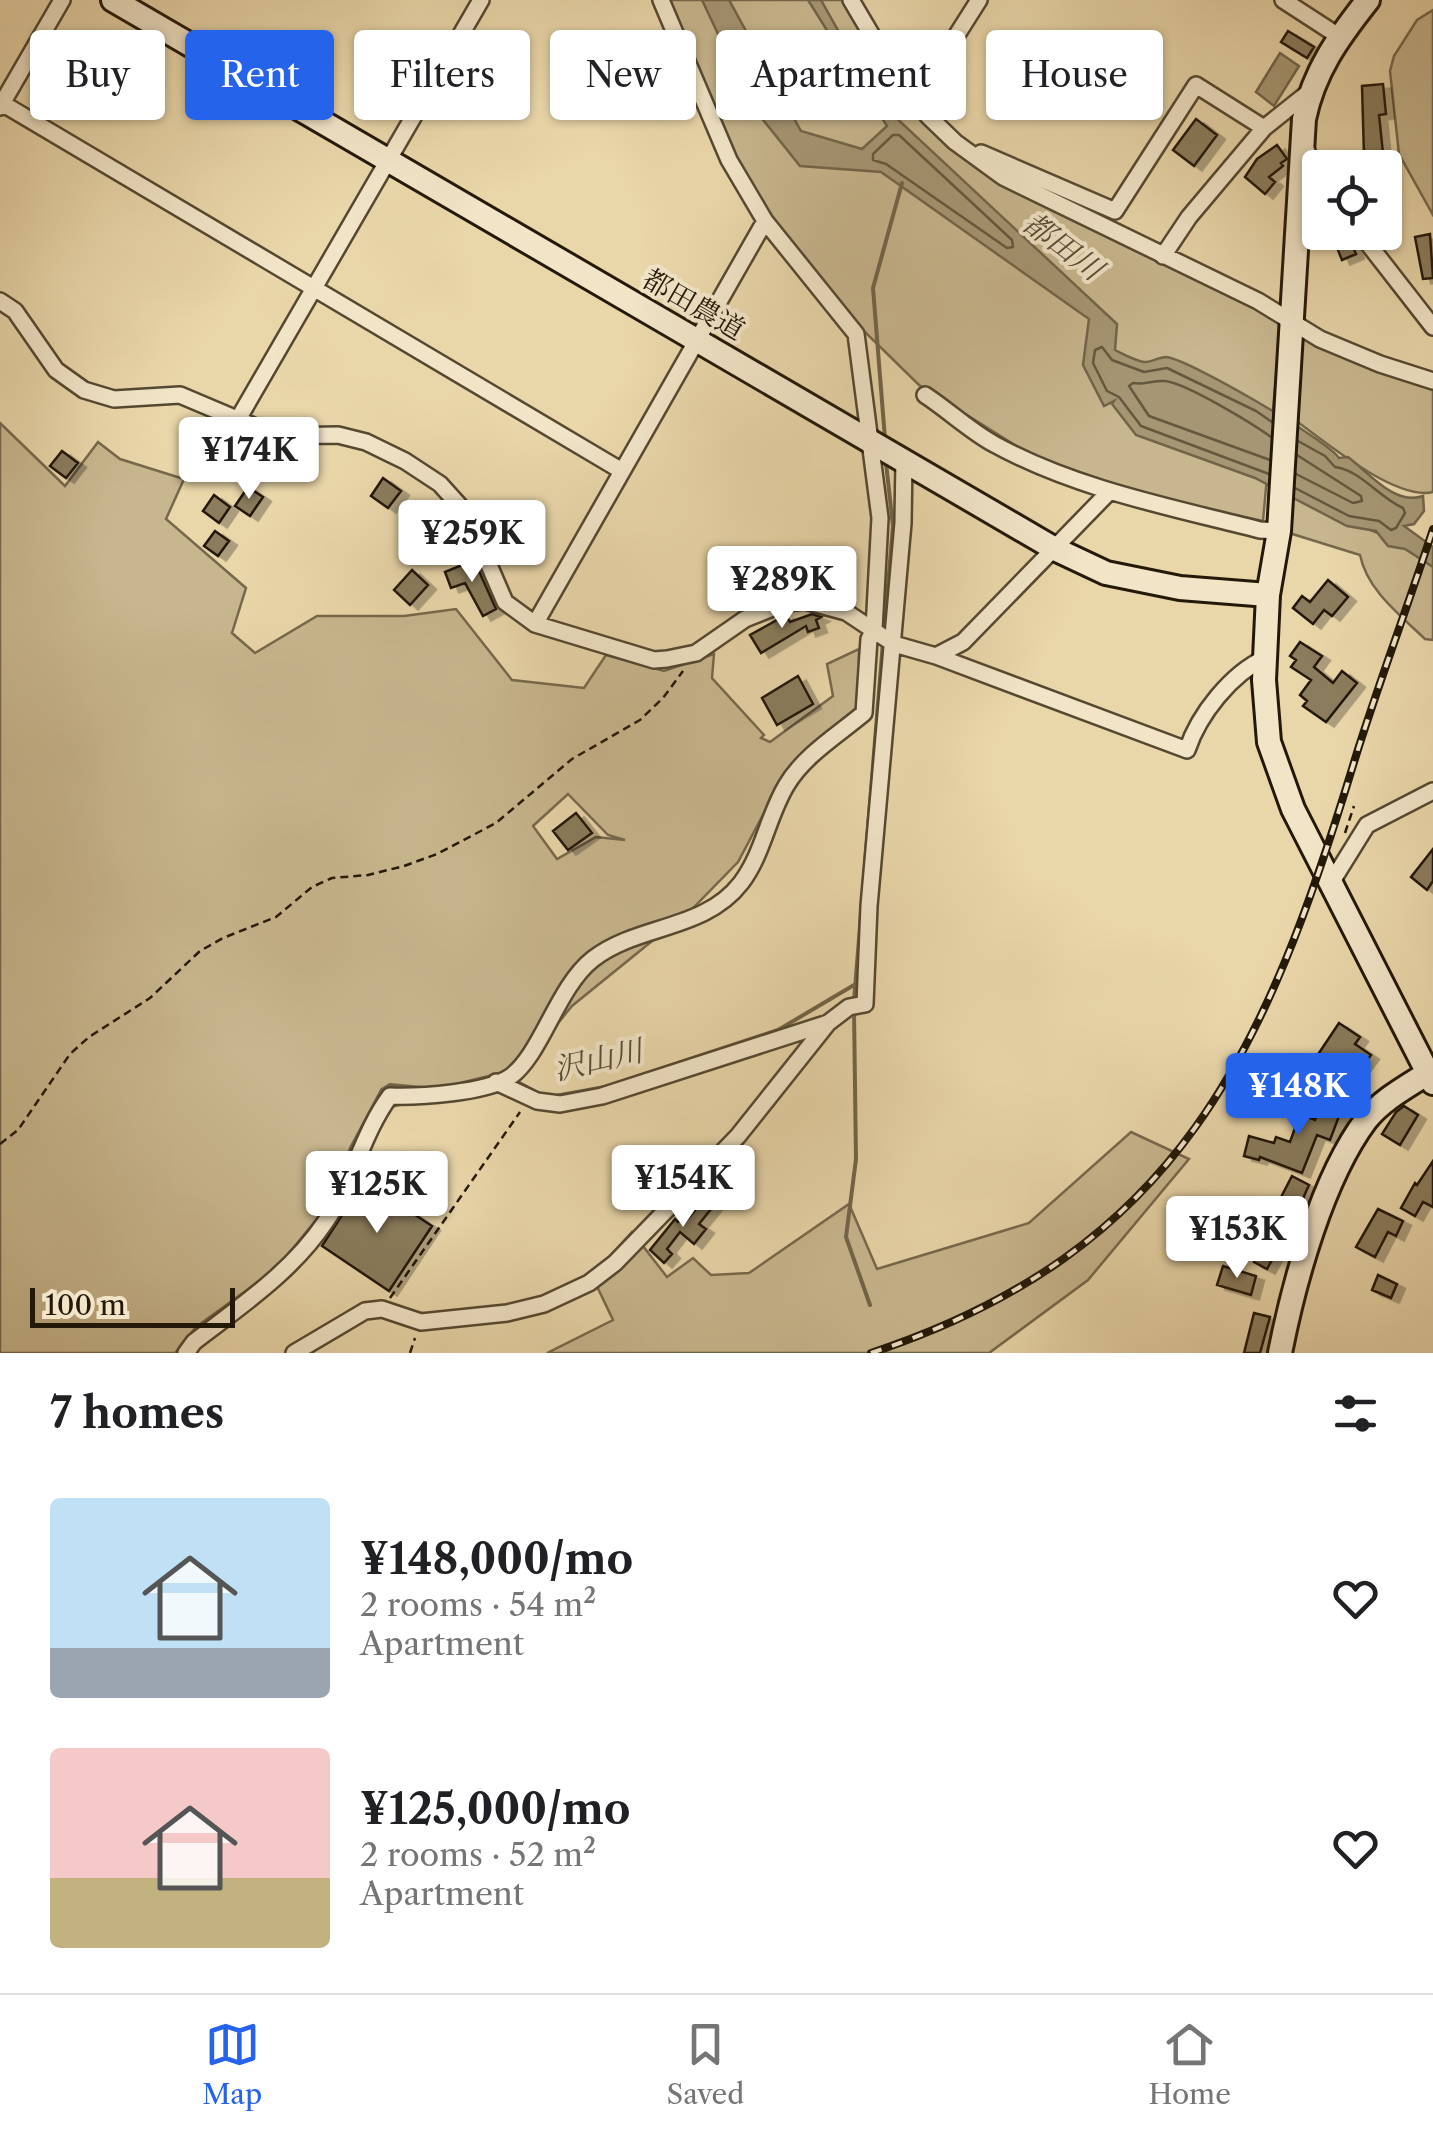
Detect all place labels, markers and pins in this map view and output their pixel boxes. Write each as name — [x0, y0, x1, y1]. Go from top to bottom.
pin: ¥174K — [179, 417, 319, 502]
pin: ¥259K — [402, 500, 542, 585]
pin: ¥289K — [712, 546, 852, 631]
pin: ¥148K — [1228, 1053, 1368, 1138]
pin: ¥154K — [613, 1145, 753, 1230]
pin: ¥125K — [307, 1151, 447, 1236]
pin: ¥153K — [1167, 1196, 1307, 1281]

